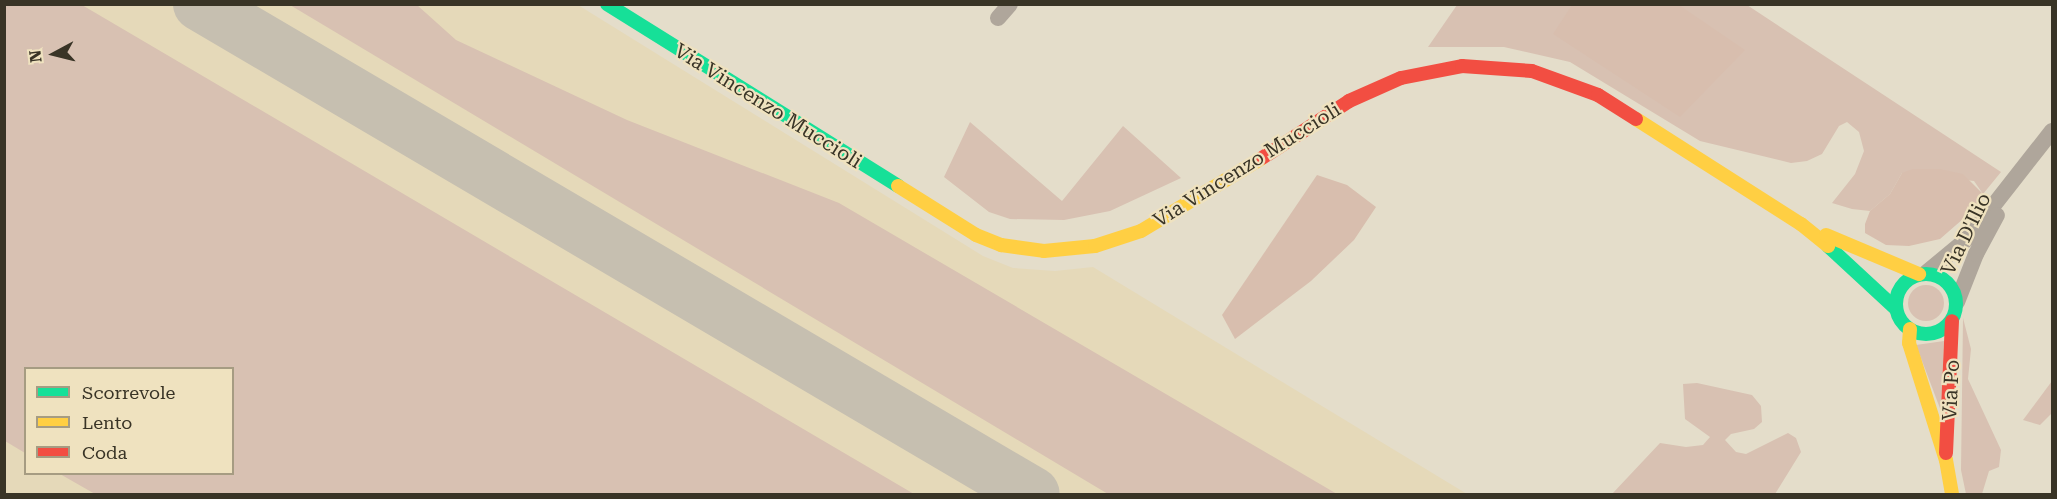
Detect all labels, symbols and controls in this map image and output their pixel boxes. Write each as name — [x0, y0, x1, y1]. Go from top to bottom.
north arrow — [24, 24, 84, 84]
street label: Via Vincenzo Muccioli — [670, 39, 866, 173]
text: N — [25, 49, 46, 64]
street label: Via Vincenzo Muccioli — [1149, 98, 1345, 232]
street label: Via D'Ilio — [1936, 189, 1996, 279]
street label: Via Po — [1937, 359, 1965, 421]
legend — [24, 367, 234, 475]
text: Scorrevole — [82, 382, 175, 403]
text: Lento — [82, 412, 132, 433]
text: Coda — [82, 442, 127, 463]

